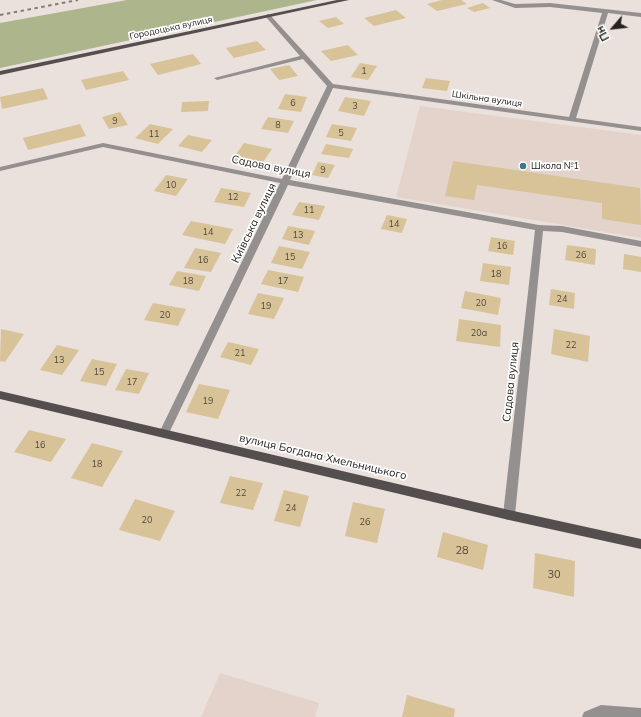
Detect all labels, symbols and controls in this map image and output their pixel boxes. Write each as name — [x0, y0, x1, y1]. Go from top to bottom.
north arrow — [593, 8, 633, 48]
street label: Городоцька вулиця — [129, 14, 213, 42]
text: Пн — [593, 24, 612, 44]
house number: 1 — [361, 66, 367, 76]
street label: Шкільна вулиця — [451, 89, 523, 109]
house number: 6 — [290, 98, 296, 108]
house number: 3 — [352, 101, 358, 111]
house number: 9 — [112, 116, 118, 126]
house number: 8 — [275, 120, 281, 130]
house number: 5 — [338, 128, 344, 138]
house number: 11 — [149, 129, 159, 139]
street label: Садова вулиця — [230, 153, 312, 181]
marker: Школа №1 — [518, 161, 528, 171]
place label: Школа №1 — [531, 161, 579, 171]
house number: 9 — [320, 165, 326, 175]
house number: 10 — [166, 180, 176, 190]
street label: Київська вулиця — [229, 181, 279, 265]
house number: 12 — [228, 192, 238, 202]
house number: 11 — [304, 205, 314, 215]
house number: 14 — [389, 219, 399, 229]
house number: 14 — [203, 227, 213, 237]
house number: 13 — [293, 230, 303, 240]
house number: 16 — [497, 241, 507, 251]
house number: 26 — [576, 250, 586, 260]
house number: 15 — [285, 252, 295, 262]
house number: 16 — [198, 255, 208, 265]
house number: 18 — [491, 269, 501, 279]
house number: 18 — [183, 276, 193, 286]
house number: 17 — [278, 276, 288, 286]
house number: 24 — [557, 294, 567, 304]
house number: 20 — [476, 298, 486, 308]
house number: 19 — [261, 301, 271, 311]
house number: 20 — [160, 310, 170, 320]
house number: 20а — [471, 328, 487, 338]
house number: 22 — [566, 340, 576, 350]
street label: Садова вулиця — [500, 341, 522, 423]
house number: 21 — [235, 348, 245, 358]
house number: 13 — [54, 355, 64, 365]
house number: 15 — [94, 367, 104, 377]
house number: 17 — [127, 377, 137, 387]
house number: 19 — [203, 396, 213, 406]
street label: вулиця Богдана Хмельницького — [238, 431, 408, 483]
house number: 16 — [35, 440, 45, 450]
house number: 18 — [92, 459, 102, 469]
house number: 22 — [236, 488, 246, 498]
house number: 24 — [286, 503, 296, 513]
house number: 20 — [142, 515, 152, 525]
house number: 26 — [360, 517, 370, 527]
house number: 28 — [455, 544, 469, 558]
house number: 30 — [547, 568, 561, 582]

